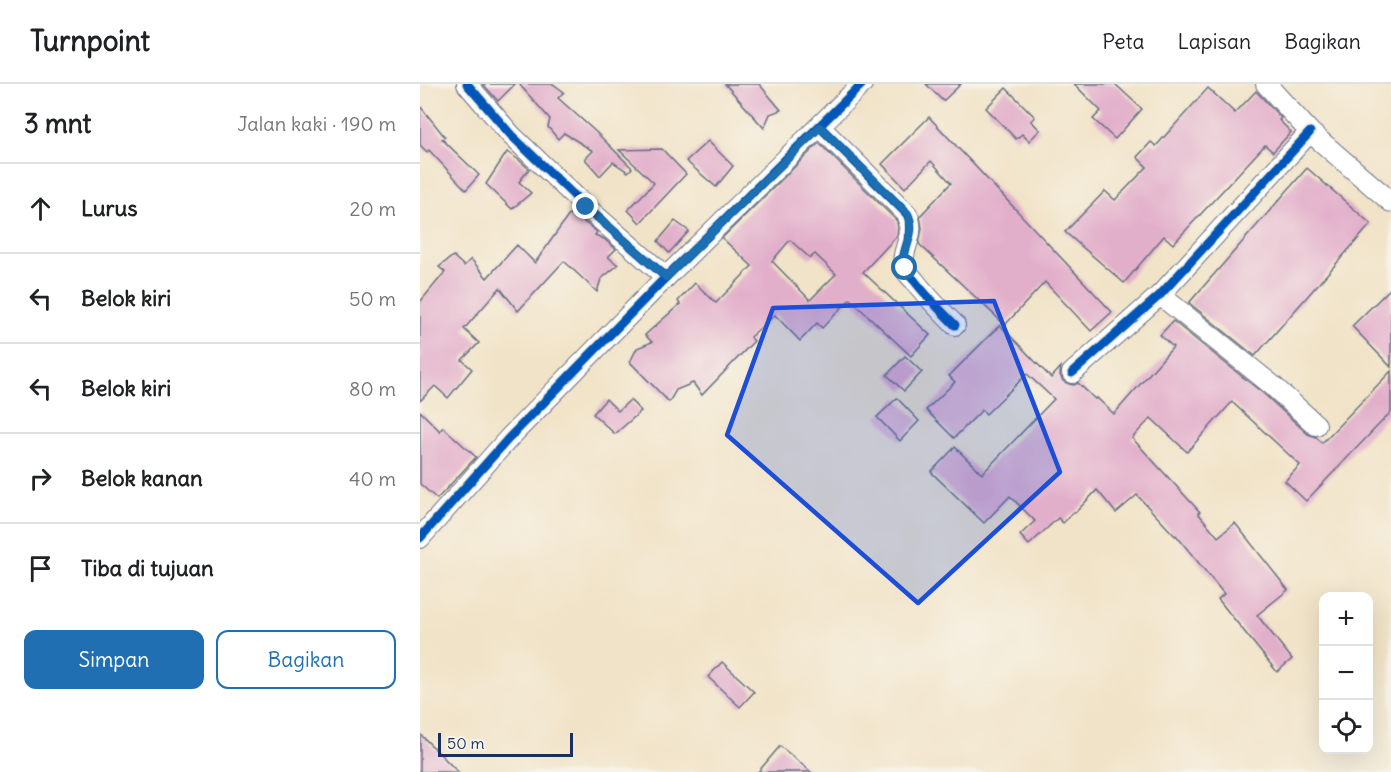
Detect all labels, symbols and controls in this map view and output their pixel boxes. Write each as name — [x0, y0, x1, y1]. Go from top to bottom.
text: Turnpoint — [30, 23, 150, 59]
text: Peta — [1102, 28, 1145, 55]
text: Lapisan — [1178, 28, 1251, 55]
text: Bagikan — [1284, 28, 1361, 55]
text: 3 mnt — [24, 107, 91, 140]
text: Jalan kaki · 190 m — [237, 111, 396, 136]
icon: ahead — [24, 192, 57, 225]
route end — [572, 193, 598, 219]
text: Lurus — [81, 194, 137, 222]
text: 20 m — [350, 196, 396, 221]
route start — [891, 254, 917, 280]
icon: left — [24, 282, 57, 315]
text: Belok kiri — [81, 284, 171, 312]
text: 50 m — [349, 286, 396, 311]
icon: left — [24, 372, 57, 405]
text: Belok kiri — [81, 374, 171, 402]
text: 80 m — [349, 376, 396, 401]
icon: right — [24, 462, 57, 495]
text: Belok kanan — [81, 464, 203, 492]
text: 40 m — [349, 466, 396, 491]
icon: arrive — [24, 552, 57, 585]
text: Tiba di tujuan — [81, 554, 214, 582]
map controls — [1319, 592, 1373, 754]
button: + — [1319, 592, 1373, 646]
button: Simpan — [24, 630, 204, 689]
button: Bagikan — [216, 630, 396, 689]
button: − — [1319, 646, 1373, 700]
button: locate — [1319, 700, 1373, 754]
scale bar — [438, 730, 573, 758]
text: 50 m — [447, 733, 485, 753]

